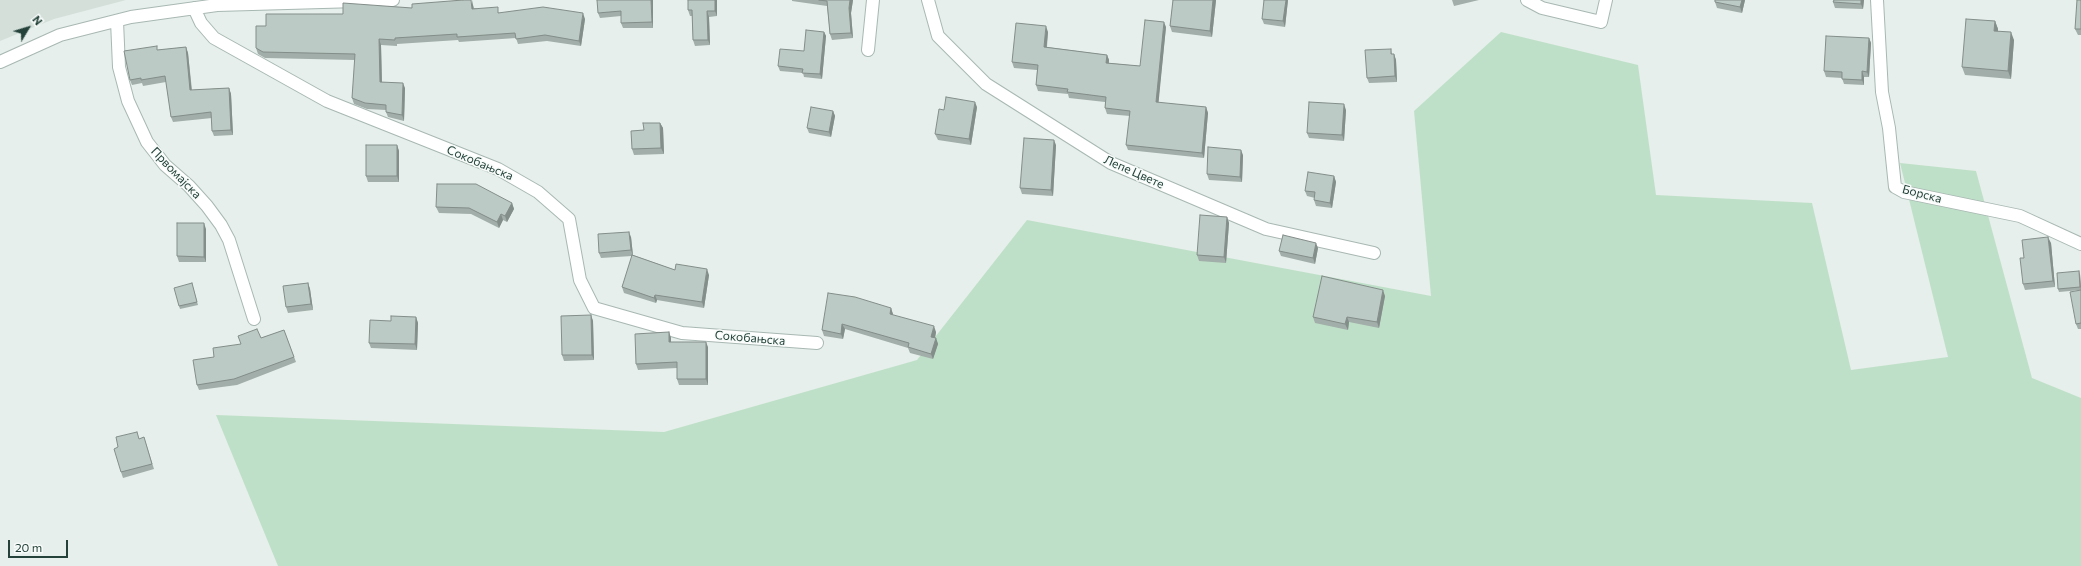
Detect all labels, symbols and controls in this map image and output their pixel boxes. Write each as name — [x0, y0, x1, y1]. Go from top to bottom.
north arrow — [8, 8, 48, 48]
text: N — [30, 13, 46, 28]
street label: Сокобањска — [445, 143, 515, 183]
street label: Првомајска — [148, 144, 204, 202]
street label: Лепе Цвете — [1102, 152, 1166, 192]
street label: Борска — [1901, 182, 1943, 206]
street label: Сокобањска — [714, 328, 786, 348]
scale bar — [10, 532, 70, 558]
text: 20 m — [15, 540, 42, 554]

